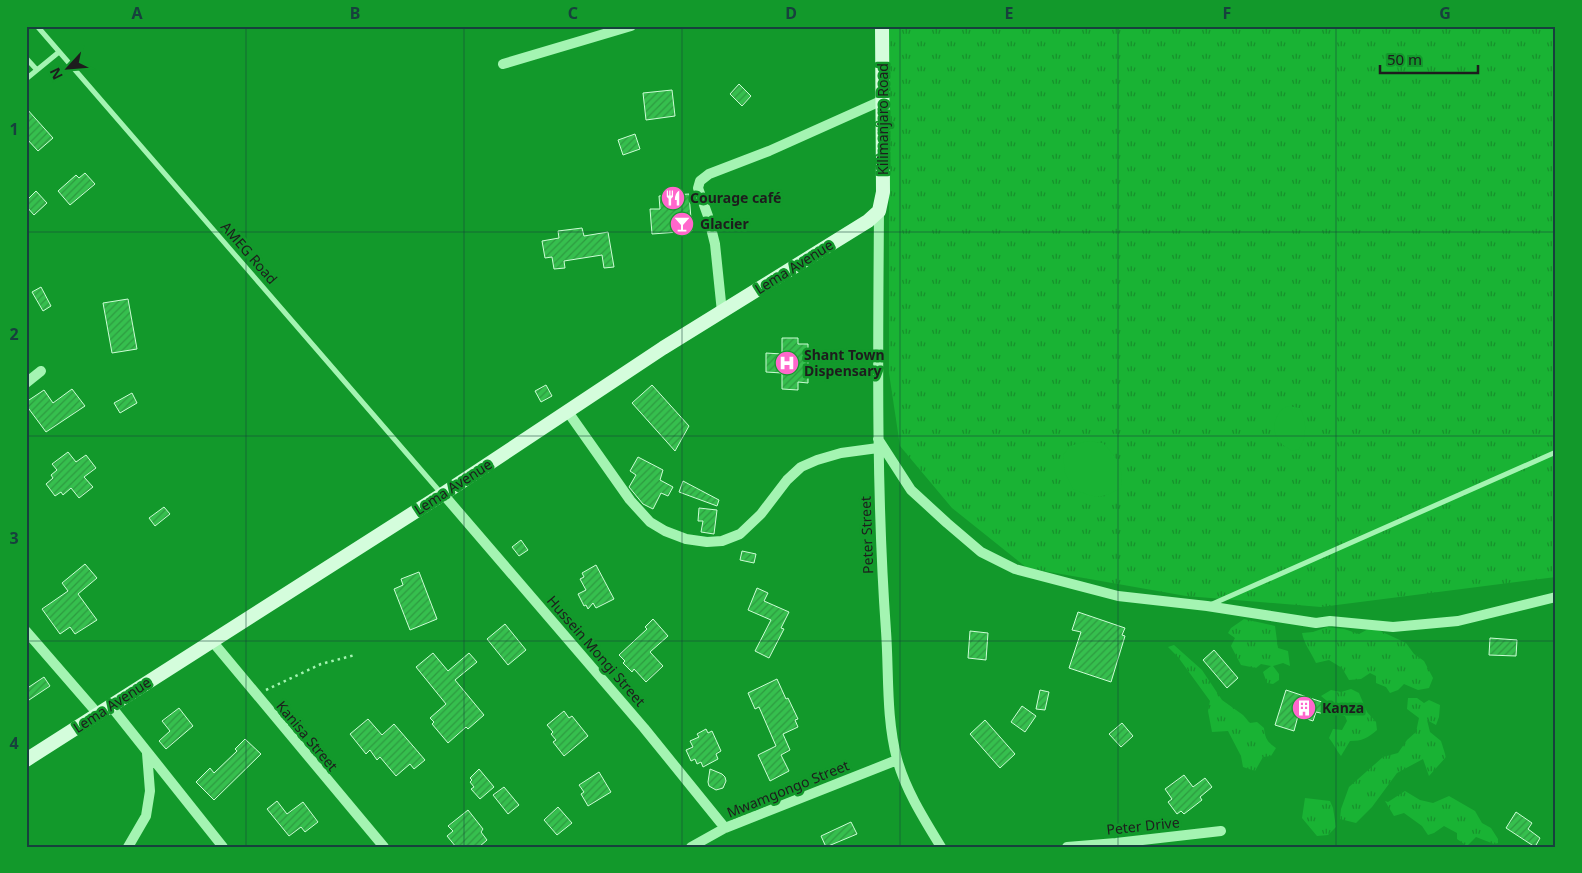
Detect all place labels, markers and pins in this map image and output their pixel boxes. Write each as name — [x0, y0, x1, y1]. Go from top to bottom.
restaurant icon: Courage café — [660, 185, 686, 211]
place label: Courage café — [690, 188, 781, 207]
bar icon: Glacier — [669, 211, 695, 237]
place label: Glacier — [700, 214, 749, 233]
place label: Shant Town Dispensary — [804, 345, 885, 380]
hospital icon: Shant Town Dispensary — [774, 350, 800, 376]
building icon: Kanza — [1291, 695, 1317, 721]
place label: Kanza — [1322, 698, 1364, 717]

